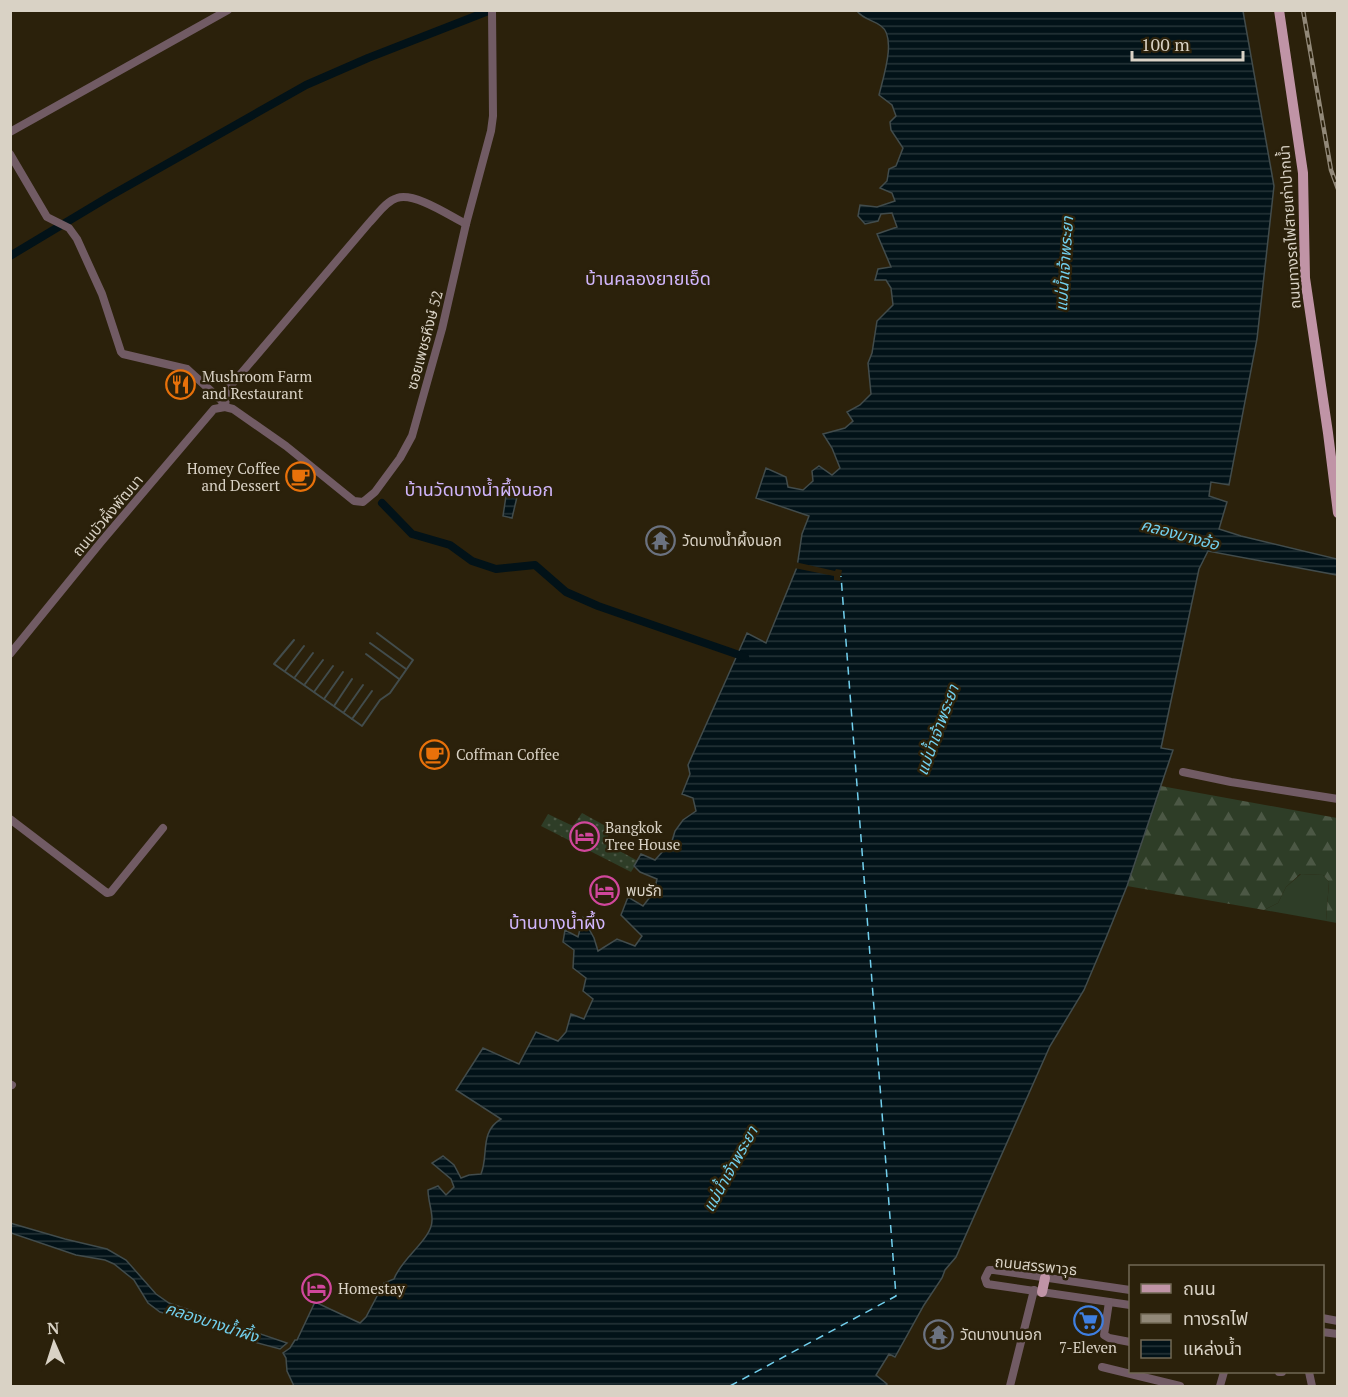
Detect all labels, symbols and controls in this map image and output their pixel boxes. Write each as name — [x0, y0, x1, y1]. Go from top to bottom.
scale bar — [1132, 24, 1243, 62]
text: 100 m — [1141, 32, 1190, 56]
street label: ถนนทางรถไฟสายเก่าปากน้ำ — [1273, 144, 1305, 310]
water label: แม่น้ำเจ้าพระยา — [1050, 214, 1078, 312]
district label: บ้านคลองยายเอ็ด — [585, 266, 711, 290]
street label: ซอยเพชรหึงษ์ 52 — [401, 288, 447, 392]
place label: Mushroom Farm and Restaurant — [202, 366, 312, 403]
restaurant icon: Mushroom Farm and Restaurant — [165, 369, 197, 401]
place label: Homey Coffee and Dessert — [187, 458, 280, 495]
cafe icon: Homey Coffee and Dessert — [285, 461, 317, 493]
street label: ถนนบัวผึ้งพัฒนา — [67, 470, 147, 560]
district label: บ้านวัดบางน้ำผึ้งนอก — [405, 477, 553, 501]
water label: คลองบางอ้อ — [1139, 513, 1222, 555]
temple icon: วัดบางน้ำผึ้งนอก — [645, 524, 677, 556]
place label: วัดบางน้ำผึ้งนอก — [682, 530, 782, 550]
water label: แม่น้ำเจ้าพระยา — [910, 680, 964, 778]
cafe icon: Coffman Coffee — [419, 738, 451, 770]
place label: Coffman Coffee — [456, 744, 560, 764]
place label: Bangkok Tree House — [605, 817, 680, 854]
hotel icon: Bangkok Tree House — [568, 820, 600, 852]
hotel icon: พบรัก — [589, 874, 621, 906]
place label: พบรัก — [626, 880, 662, 900]
district label: บ้านบางน้ำผึ้ง — [509, 910, 605, 934]
water label: แม่น้ำเจ้าพระยา — [697, 1121, 763, 1216]
street label: ถนนสรรพาวุธ — [994, 1251, 1078, 1279]
legend — [1129, 1265, 1324, 1373]
hotel icon: Homestay — [301, 1272, 333, 1304]
text: ถนน — [1183, 1276, 1216, 1300]
place label: Homestay — [338, 1278, 405, 1298]
water label: คลองบางน้ำผึ้ง — [163, 1297, 263, 1348]
supermarket icon: 7-Eleven — [1072, 1304, 1104, 1336]
text: ทางรถไฟ — [1183, 1306, 1248, 1330]
north arrow — [24, 1313, 84, 1373]
text: N — [47, 1317, 60, 1339]
temple icon: วัดบางนานอก — [923, 1318, 955, 1350]
place label: วัดบางนานอก — [960, 1324, 1042, 1344]
text: แหล่งน้ำ — [1183, 1336, 1242, 1360]
place label: 7-Eleven — [1059, 1337, 1117, 1357]

